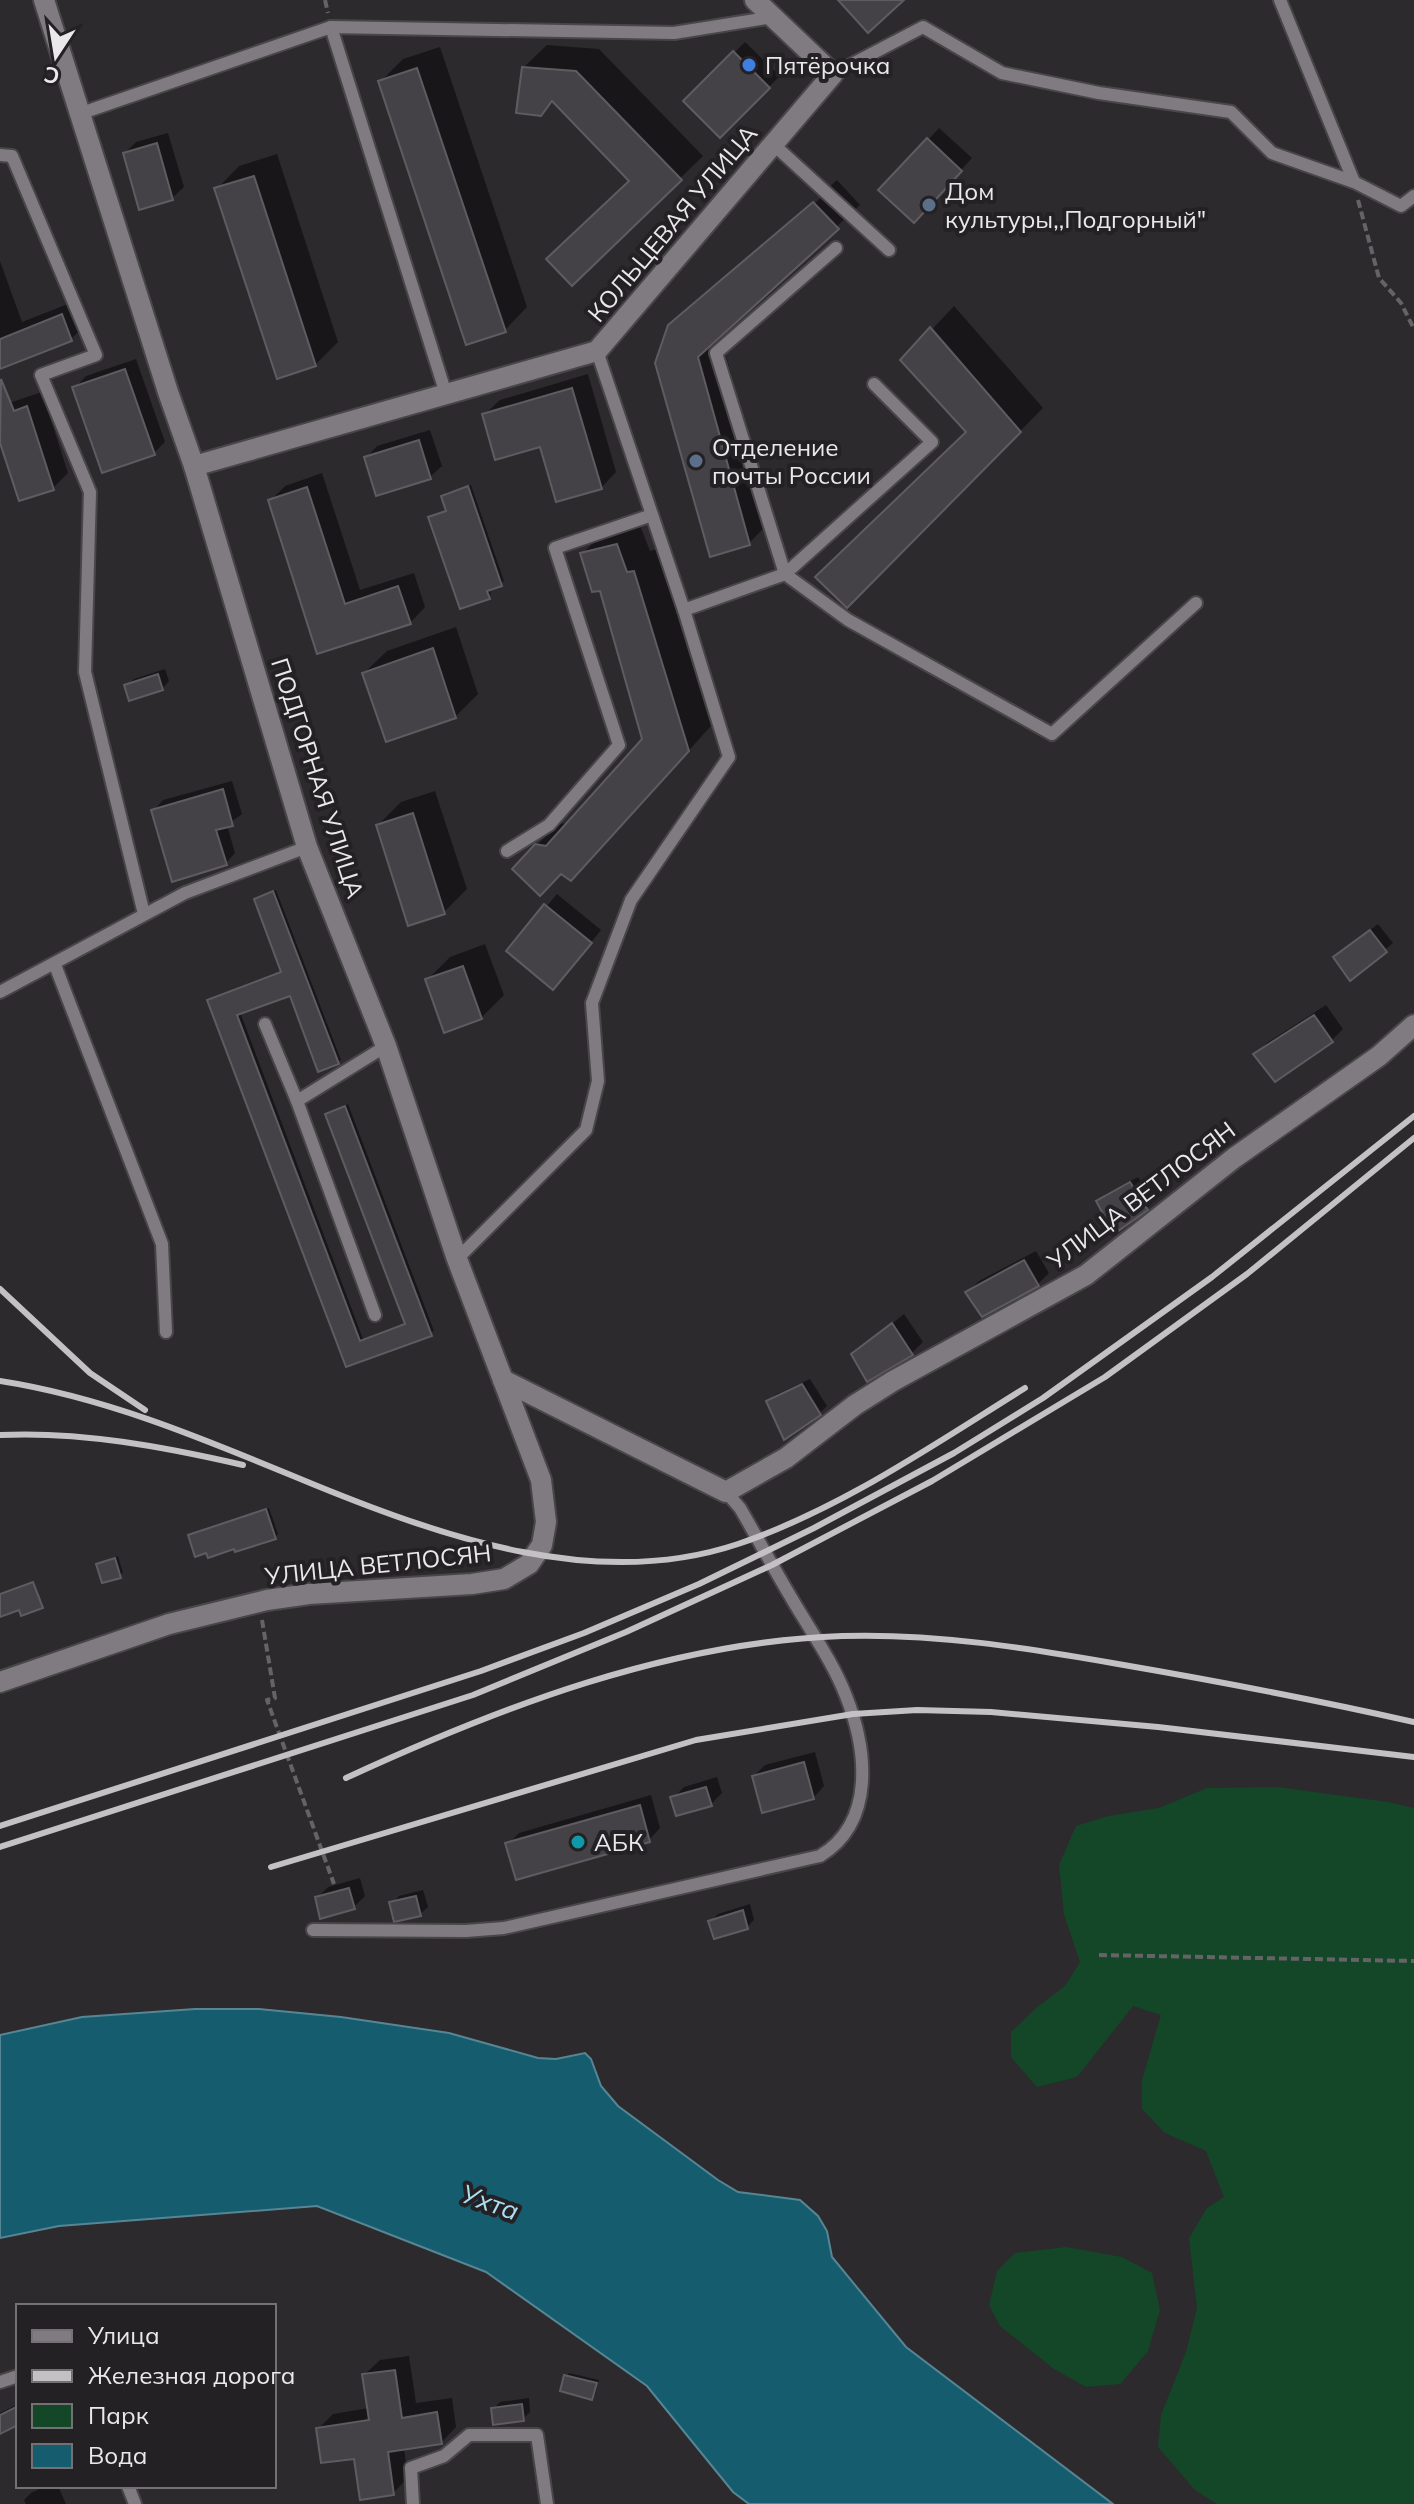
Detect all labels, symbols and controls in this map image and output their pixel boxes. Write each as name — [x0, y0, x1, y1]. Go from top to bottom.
north arrow — [16, 16, 96, 96]
place label: Пятёрочка — [765, 50, 890, 80]
marker: Пятёрочка — [740, 56, 758, 74]
text: С — [42, 60, 62, 91]
street label: КОЛЬЦЕВАЯ УЛИЦА — [581, 118, 763, 327]
place label: Дом культуры,,Подгорный" — [945, 176, 1206, 234]
marker: Дом культуры,,Подгорный" — [920, 196, 938, 214]
place label: Отделение почты России — [712, 432, 871, 490]
marker: Отделение почты России — [687, 452, 705, 470]
street label: ПОДГОРНАЯ УЛИЦА — [265, 654, 371, 902]
street label: УЛИЦА ВЕТЛОСЯН — [1040, 1115, 1241, 1276]
street label: УЛИЦА ВЕТЛОСЯН — [262, 1537, 493, 1591]
place label: АБК — [594, 1827, 644, 1857]
marker: АБК — [569, 1833, 587, 1851]
water label: Ухта — [457, 2177, 523, 2227]
legend — [16, 2304, 276, 2488]
text: Улица — [87, 2320, 160, 2350]
text: Железная дорога — [88, 2360, 296, 2390]
text: Парк — [88, 2400, 149, 2430]
text: Вода — [88, 2440, 148, 2470]

